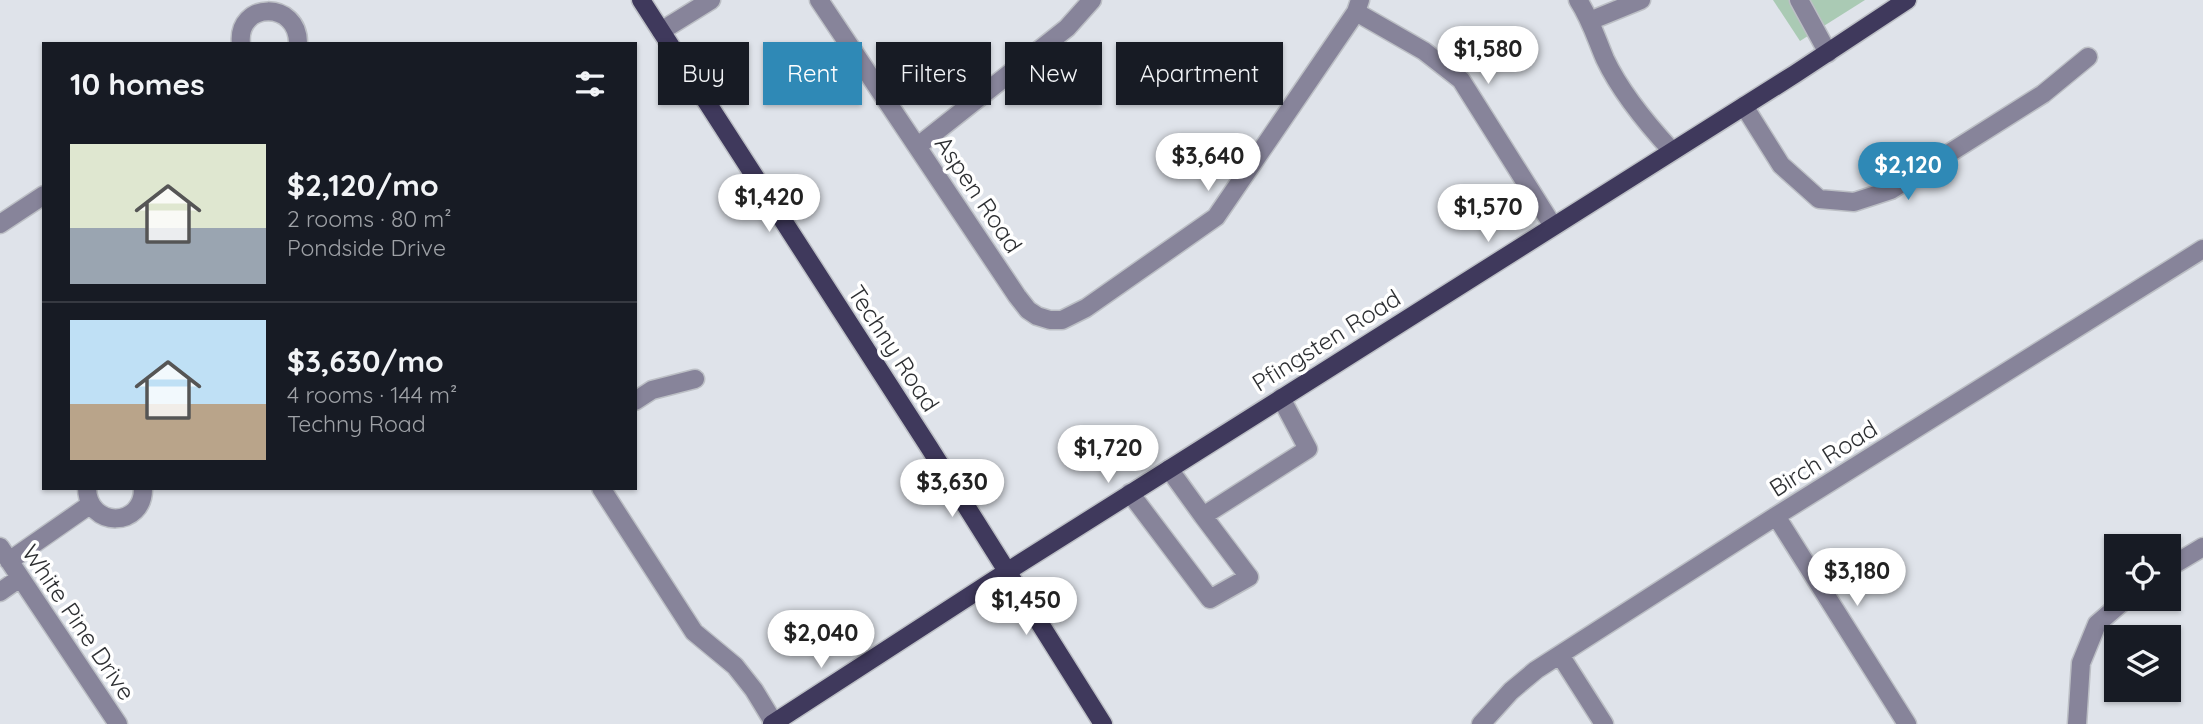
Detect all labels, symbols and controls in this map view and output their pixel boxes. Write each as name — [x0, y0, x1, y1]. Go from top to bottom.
pin: $1,580 — [1431, 27, 1545, 86]
text: $1,580 — [1454, 34, 1522, 63]
chip: Buy — [658, 42, 749, 105]
chip: Rent — [763, 42, 862, 105]
chip: Filters — [876, 42, 991, 105]
chip: New — [1005, 42, 1102, 105]
chip: Apartment — [1116, 42, 1283, 105]
text: 10 homes — [70, 65, 205, 103]
icon: filters — [571, 65, 609, 103]
street label: Aspen Road — [929, 130, 1029, 258]
pin: $3,640 — [1151, 134, 1265, 193]
text: $3,640 — [1172, 141, 1244, 170]
pin: $2,120 — [1851, 142, 1965, 202]
text: $2,120 — [1874, 150, 1942, 179]
text: $2,120/mo — [287, 166, 439, 204]
icon: home — [126, 172, 210, 256]
pin: $1,420 — [712, 174, 826, 234]
text: $1,420 — [734, 182, 804, 211]
pin: $1,570 — [1431, 184, 1545, 244]
text: $1,570 — [1454, 192, 1523, 221]
text: 2 rooms · 80 m² — [287, 204, 452, 233]
text: Pondside Drive — [287, 233, 446, 262]
street label: Techny Road — [842, 279, 946, 417]
street label: Pfingsten Road — [1246, 282, 1406, 398]
text: $3,630/mo — [287, 342, 444, 380]
icon: home — [126, 348, 210, 432]
text: 4 rooms · 144 m² — [287, 380, 457, 409]
text: Techny Road — [287, 409, 426, 438]
street label: Birch Road — [1763, 413, 1883, 503]
pin: $1,720 — [1051, 426, 1165, 485]
text: $1,720 — [1074, 433, 1142, 462]
pin: $3,630 — [895, 460, 1009, 519]
text: $3,630 — [916, 467, 988, 496]
map controls — [2104, 534, 2181, 702]
button: locate — [2104, 534, 2181, 611]
street label: White Pine Drive — [16, 538, 142, 706]
pin: $3,180 — [1800, 548, 1914, 608]
text: $3,180 — [1824, 556, 1890, 585]
pin: $1,450 — [969, 578, 1083, 637]
text: $1,450 — [991, 585, 1061, 614]
pin: $2,040 — [764, 610, 878, 670]
text: $2,040 — [784, 618, 858, 647]
button: layers — [2104, 625, 2181, 702]

